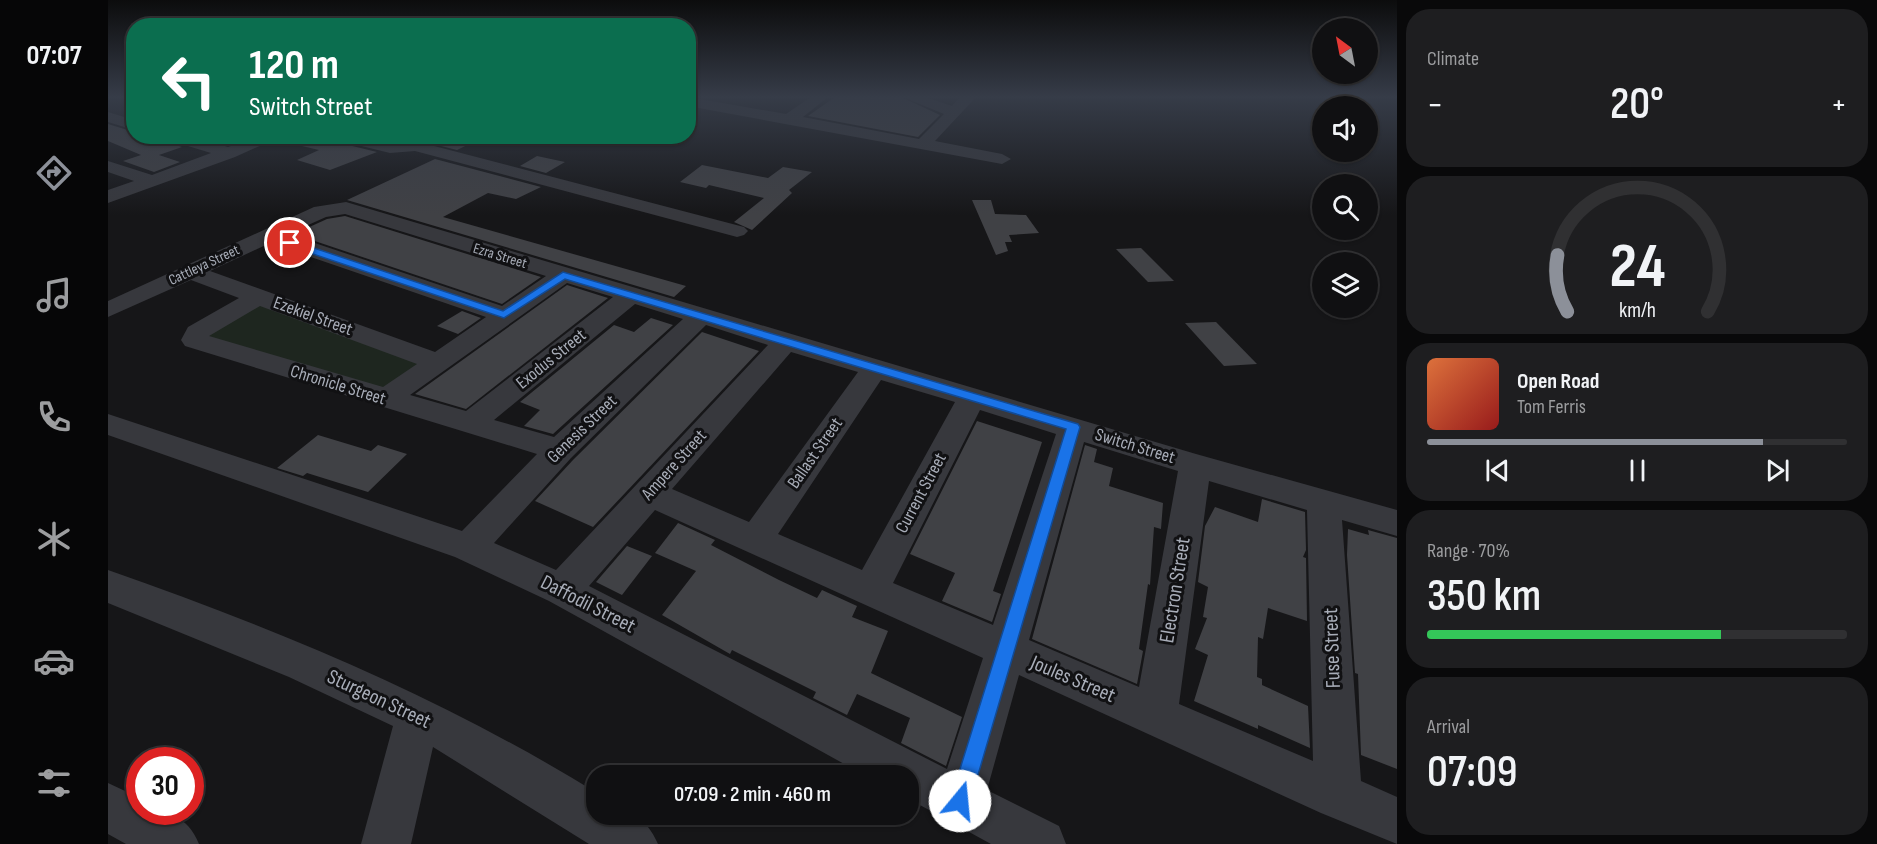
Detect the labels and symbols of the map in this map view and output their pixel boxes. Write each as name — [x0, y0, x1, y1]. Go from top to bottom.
north arrow — [1312, 18, 1378, 84]
pin — [264, 217, 315, 268]
street label: Ezra Street — [471, 239, 530, 273]
street label: Cattleya Street — [166, 240, 243, 290]
street label: Ezekiel Street — [271, 292, 356, 340]
street label: Exodus Street — [512, 324, 591, 393]
street label: Chronicle Street — [288, 361, 389, 410]
street label: Genesis Street — [543, 390, 621, 467]
street label: Ballast Street — [783, 413, 847, 492]
street label: Switch Street — [1093, 424, 1178, 468]
street label: Ampere Street — [636, 425, 711, 505]
street label: Current Street — [891, 449, 951, 537]
street label: Electron Street — [1154, 535, 1196, 645]
street label: Daffodil Street — [537, 570, 639, 638]
street label: Fuse Street — [1318, 607, 1346, 689]
street label: Joules Street — [1026, 650, 1119, 708]
street label: Sturgeon Street — [323, 664, 435, 734]
speed limit sign: 30 — [126, 747, 204, 825]
position arrow — [928, 769, 992, 833]

